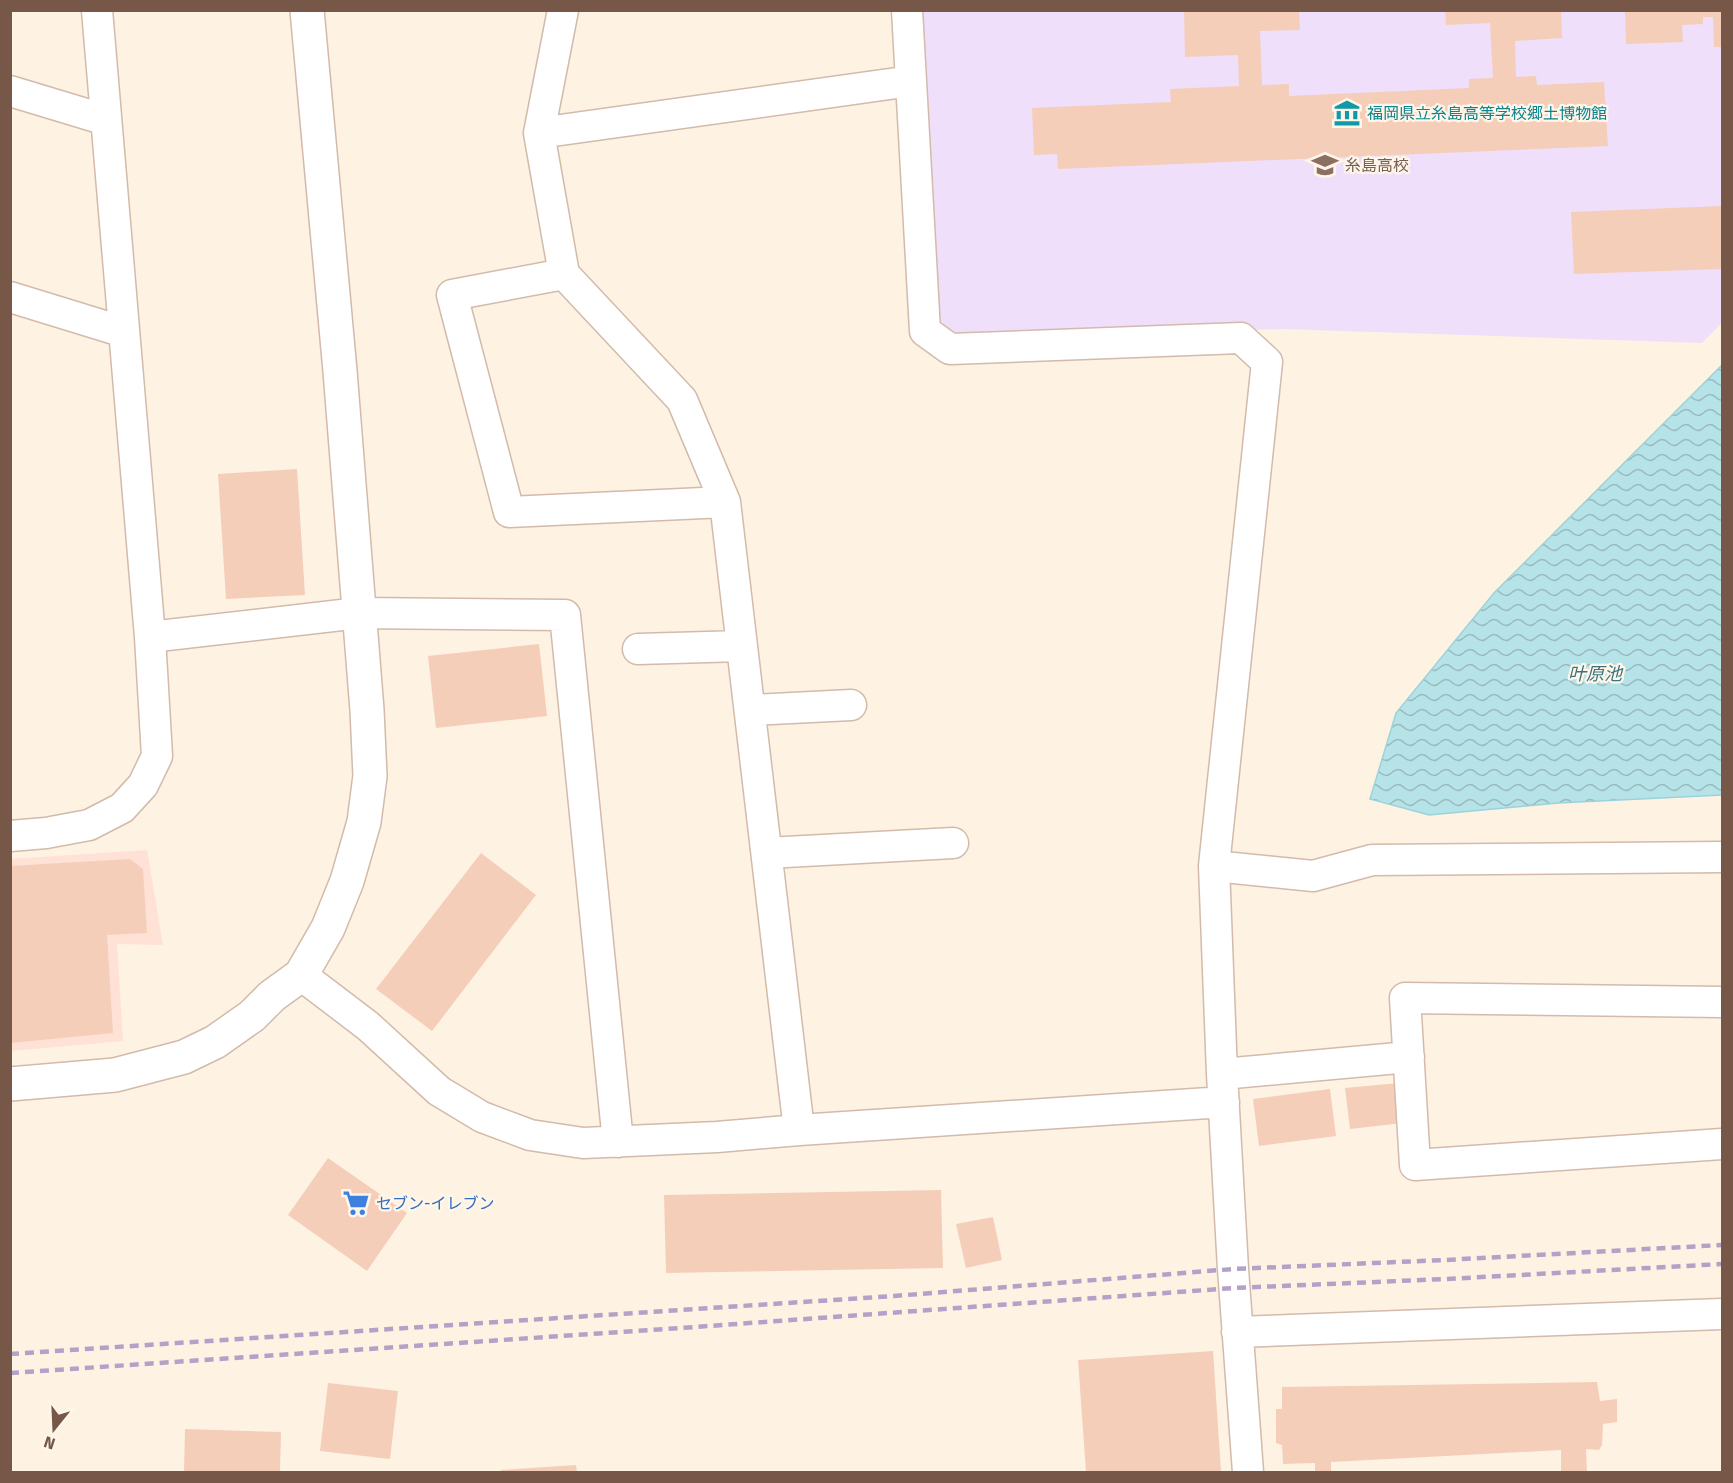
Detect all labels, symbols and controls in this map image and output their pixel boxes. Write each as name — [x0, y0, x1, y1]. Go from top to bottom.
museum icon: 福岡県立糸島高等学校郷土博物館 — [1332, 98, 1362, 128]
place label: 福岡県立糸島高等学校郷土博物館 — [1367, 104, 1607, 123]
school or university icon: 糸島高校 — [1310, 150, 1340, 180]
place label: 糸島高校 — [1345, 156, 1409, 175]
water label: 叶原池 — [1568, 663, 1624, 685]
supermarket icon: セブン-イレブン — [341, 1188, 371, 1218]
place label: セブン-イレブン — [376, 1194, 494, 1213]
north arrow — [24, 1399, 84, 1459]
text: N — [42, 1432, 57, 1453]

